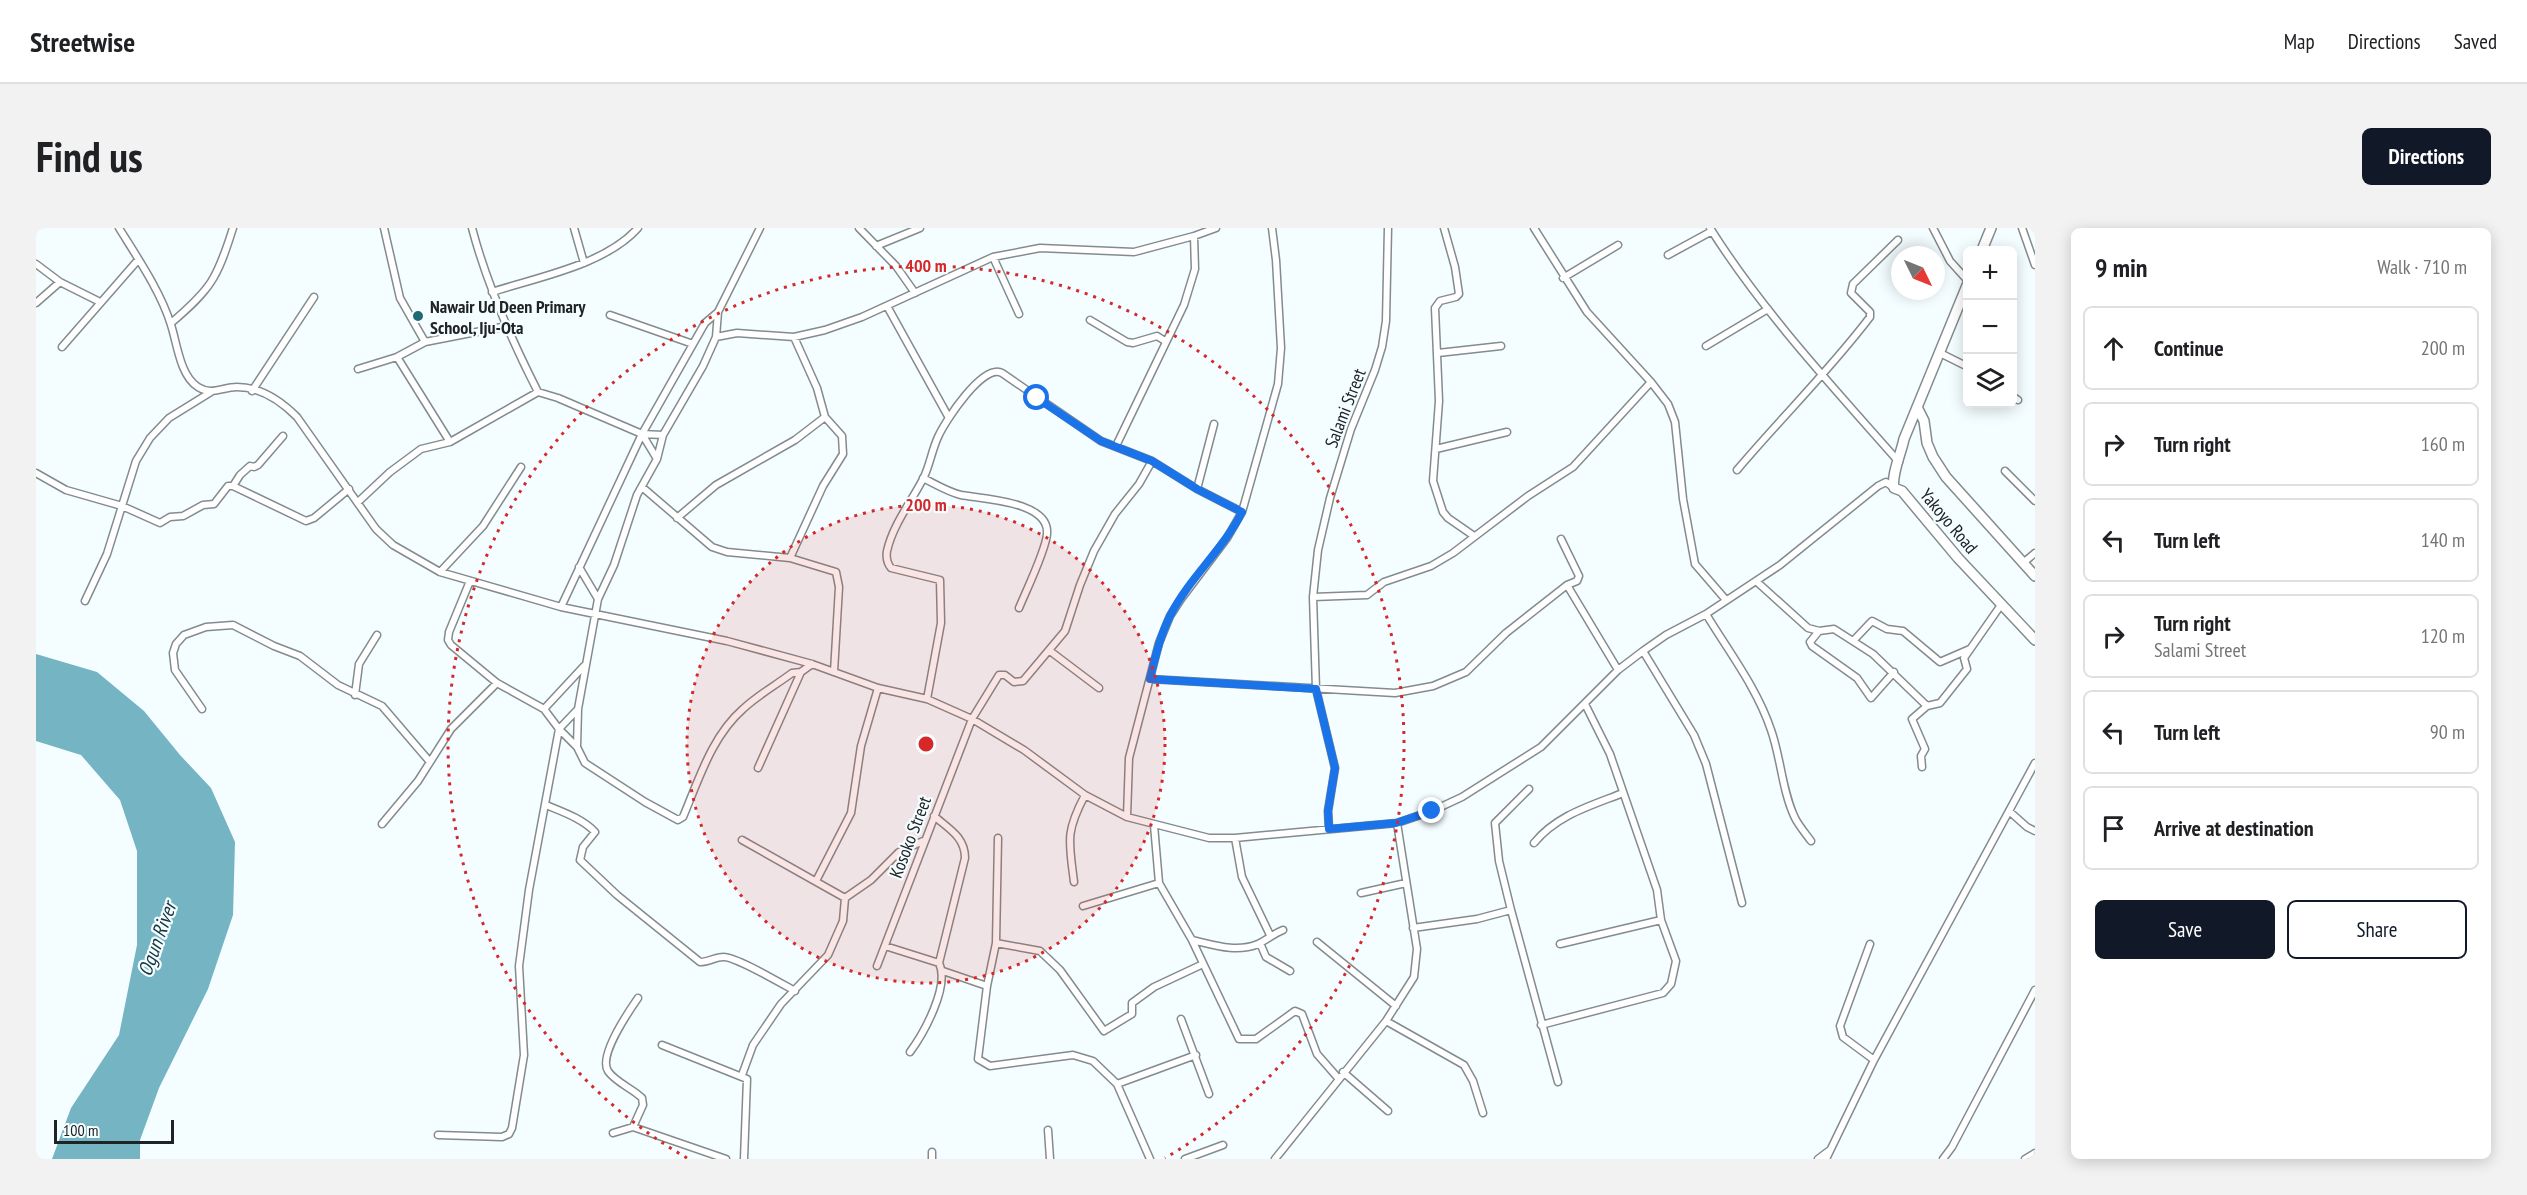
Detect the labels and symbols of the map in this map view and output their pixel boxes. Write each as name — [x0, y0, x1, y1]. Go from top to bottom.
north arrow — [1891, 246, 1945, 300]
text: 400 m — [905, 254, 947, 277]
place label: Nawair Ud Deen Primary School, Iju-Ota — [430, 295, 586, 339]
marker: Nawair Ud Deen Primary School, Iju-Ota — [411, 309, 425, 323]
street label: Salami Street — [1319, 365, 1371, 451]
route start — [1023, 384, 1049, 410]
street label: Yakoyo Road — [1915, 484, 1983, 558]
text: 200 m — [905, 493, 947, 516]
centre of rings — [916, 734, 936, 754]
street label: Kosoko Street — [884, 793, 936, 881]
route end — [1418, 797, 1444, 823]
water label: Ogun River — [132, 896, 183, 980]
scale bar — [54, 1117, 174, 1144]

